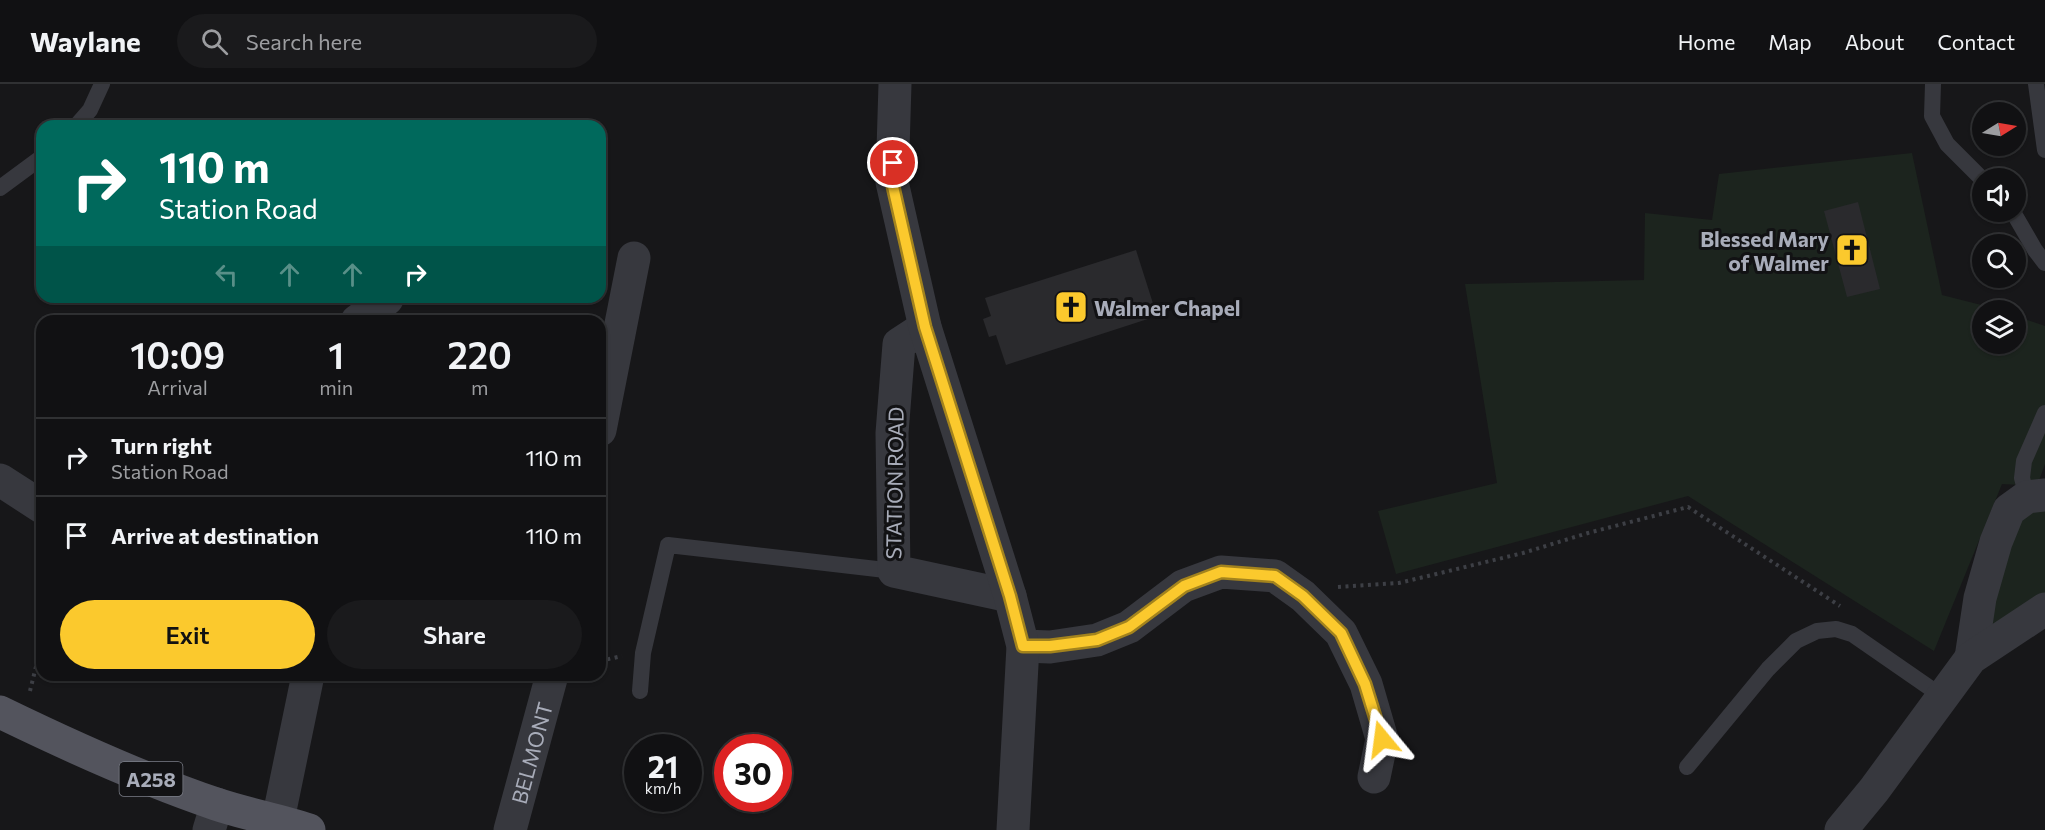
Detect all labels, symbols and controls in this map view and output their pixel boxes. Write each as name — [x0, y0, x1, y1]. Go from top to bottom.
search box — [177, 14, 597, 68]
text: Waylane — [30, 24, 141, 58]
icon: search — [198, 25, 231, 58]
text: Search here — [246, 28, 362, 55]
text: Home — [1678, 29, 1735, 54]
text: Map — [1768, 29, 1812, 54]
text: About — [1845, 29, 1904, 54]
text: Contact — [1937, 29, 2015, 54]
north arrow — [1972, 102, 2026, 156]
map controls — [1972, 102, 2026, 354]
pin — [867, 137, 918, 188]
text: 110 m — [159, 140, 270, 192]
icon: right — [60, 144, 138, 222]
icon: arrive — [876, 146, 909, 179]
button: sound — [1972, 168, 2026, 222]
text: Station Road — [159, 192, 318, 225]
place label: Blessed Mary of Walmer — [1700, 226, 1829, 275]
church icon: Blessed Mary of Walmer — [1834, 232, 1870, 268]
button: search — [1972, 234, 2026, 288]
icon: left — [210, 258, 243, 291]
icon: ahead — [273, 258, 306, 291]
icon: ahead — [336, 258, 369, 291]
icon: right — [399, 258, 432, 291]
church icon: Walmer Chapel — [1053, 289, 1089, 325]
place label: Walmer Chapel — [1094, 295, 1240, 320]
button: layers — [1972, 300, 2026, 354]
text: 10:09 — [130, 332, 225, 376]
text: 1 — [328, 332, 344, 376]
text: 220 — [448, 332, 512, 376]
text: Arrival — [147, 375, 208, 399]
text: min — [319, 375, 353, 399]
text: m — [471, 375, 488, 399]
street label: STATION ROAD — [880, 406, 908, 560]
text: Turn right — [111, 432, 212, 459]
icon: right — [60, 441, 93, 474]
text: 110 m — [525, 444, 582, 471]
text: Station Road — [111, 459, 228, 483]
icon: arrive — [60, 519, 93, 552]
text: Arrive at destination — [111, 522, 319, 549]
text: 110 m — [525, 522, 582, 549]
button: Exit — [60, 600, 315, 669]
button: Share — [327, 600, 582, 669]
street label: BELMONT — [505, 699, 557, 806]
position arrow — [1350, 707, 1414, 771]
speed limit sign: 30 — [714, 734, 792, 812]
text: 21 — [648, 747, 678, 784]
road number: A258 — [120, 762, 182, 796]
text: km/h — [645, 779, 681, 797]

